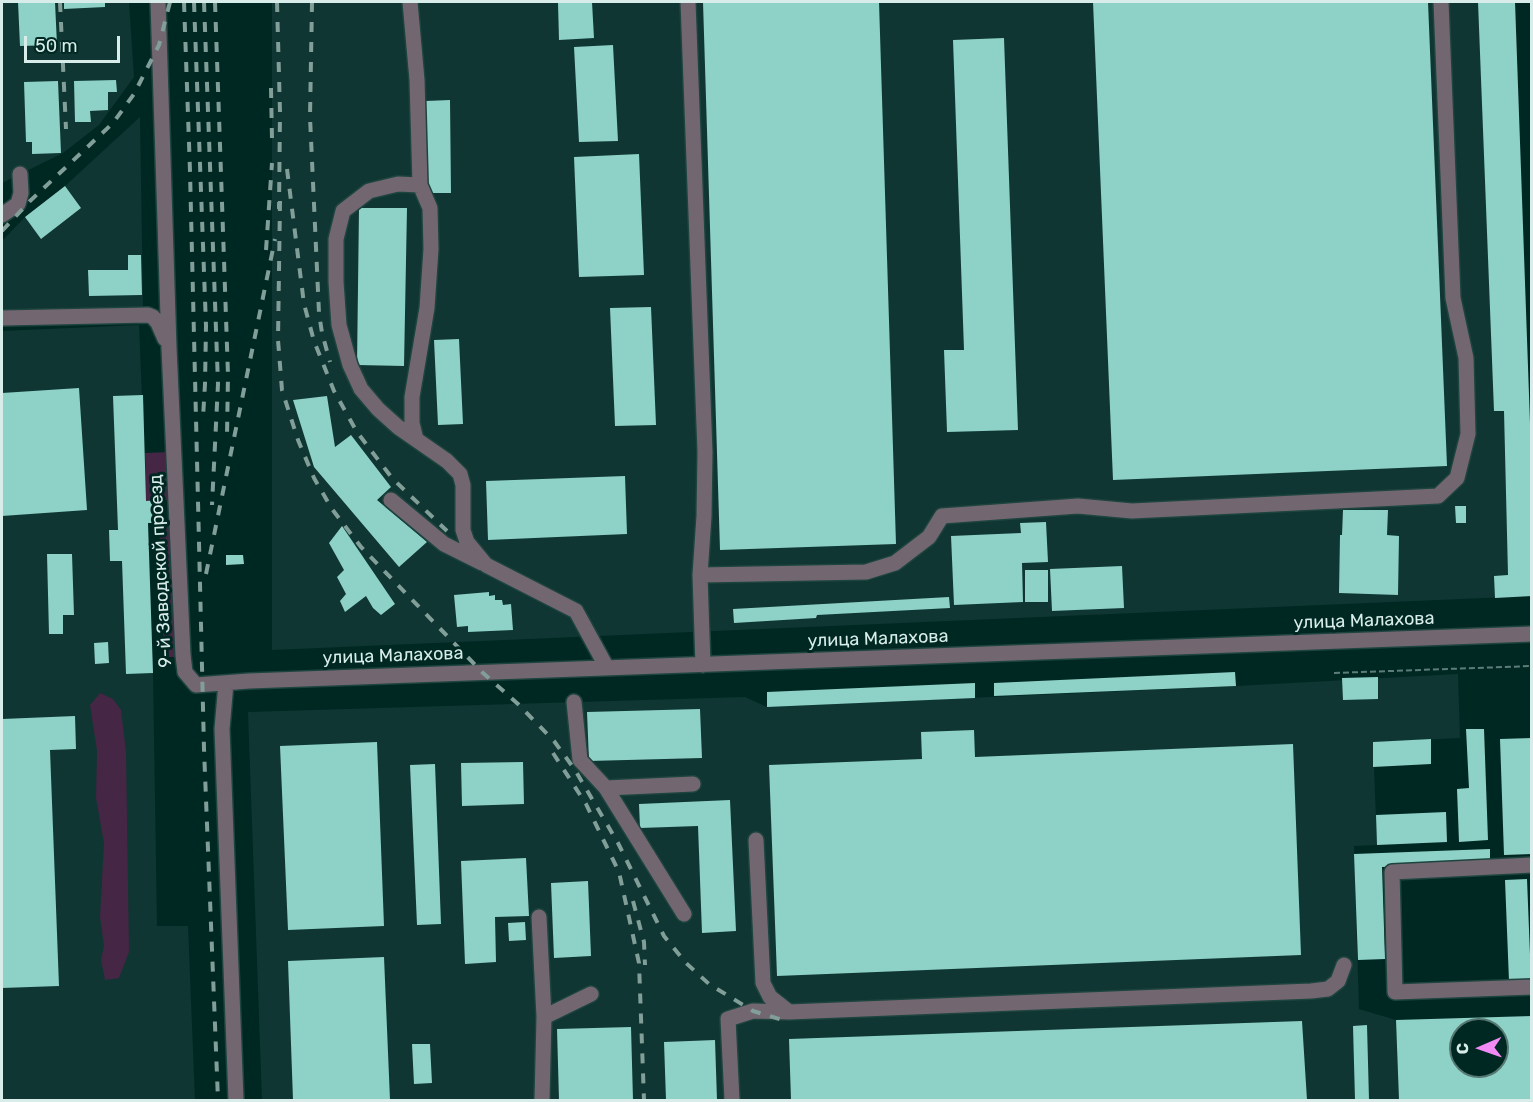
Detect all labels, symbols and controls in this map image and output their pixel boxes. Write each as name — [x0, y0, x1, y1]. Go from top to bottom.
scale bar — [27, 24, 123, 62]
text: 50 m — [35, 35, 78, 57]
street label: 9-й Заводской проезд — [145, 474, 177, 668]
street label: улица Малахова — [1293, 608, 1435, 634]
street label: улица Малахова — [807, 626, 949, 652]
street label: улица Малахова — [322, 643, 464, 669]
north arrow — [1449, 1018, 1509, 1078]
text: С — [1453, 1043, 1472, 1055]

